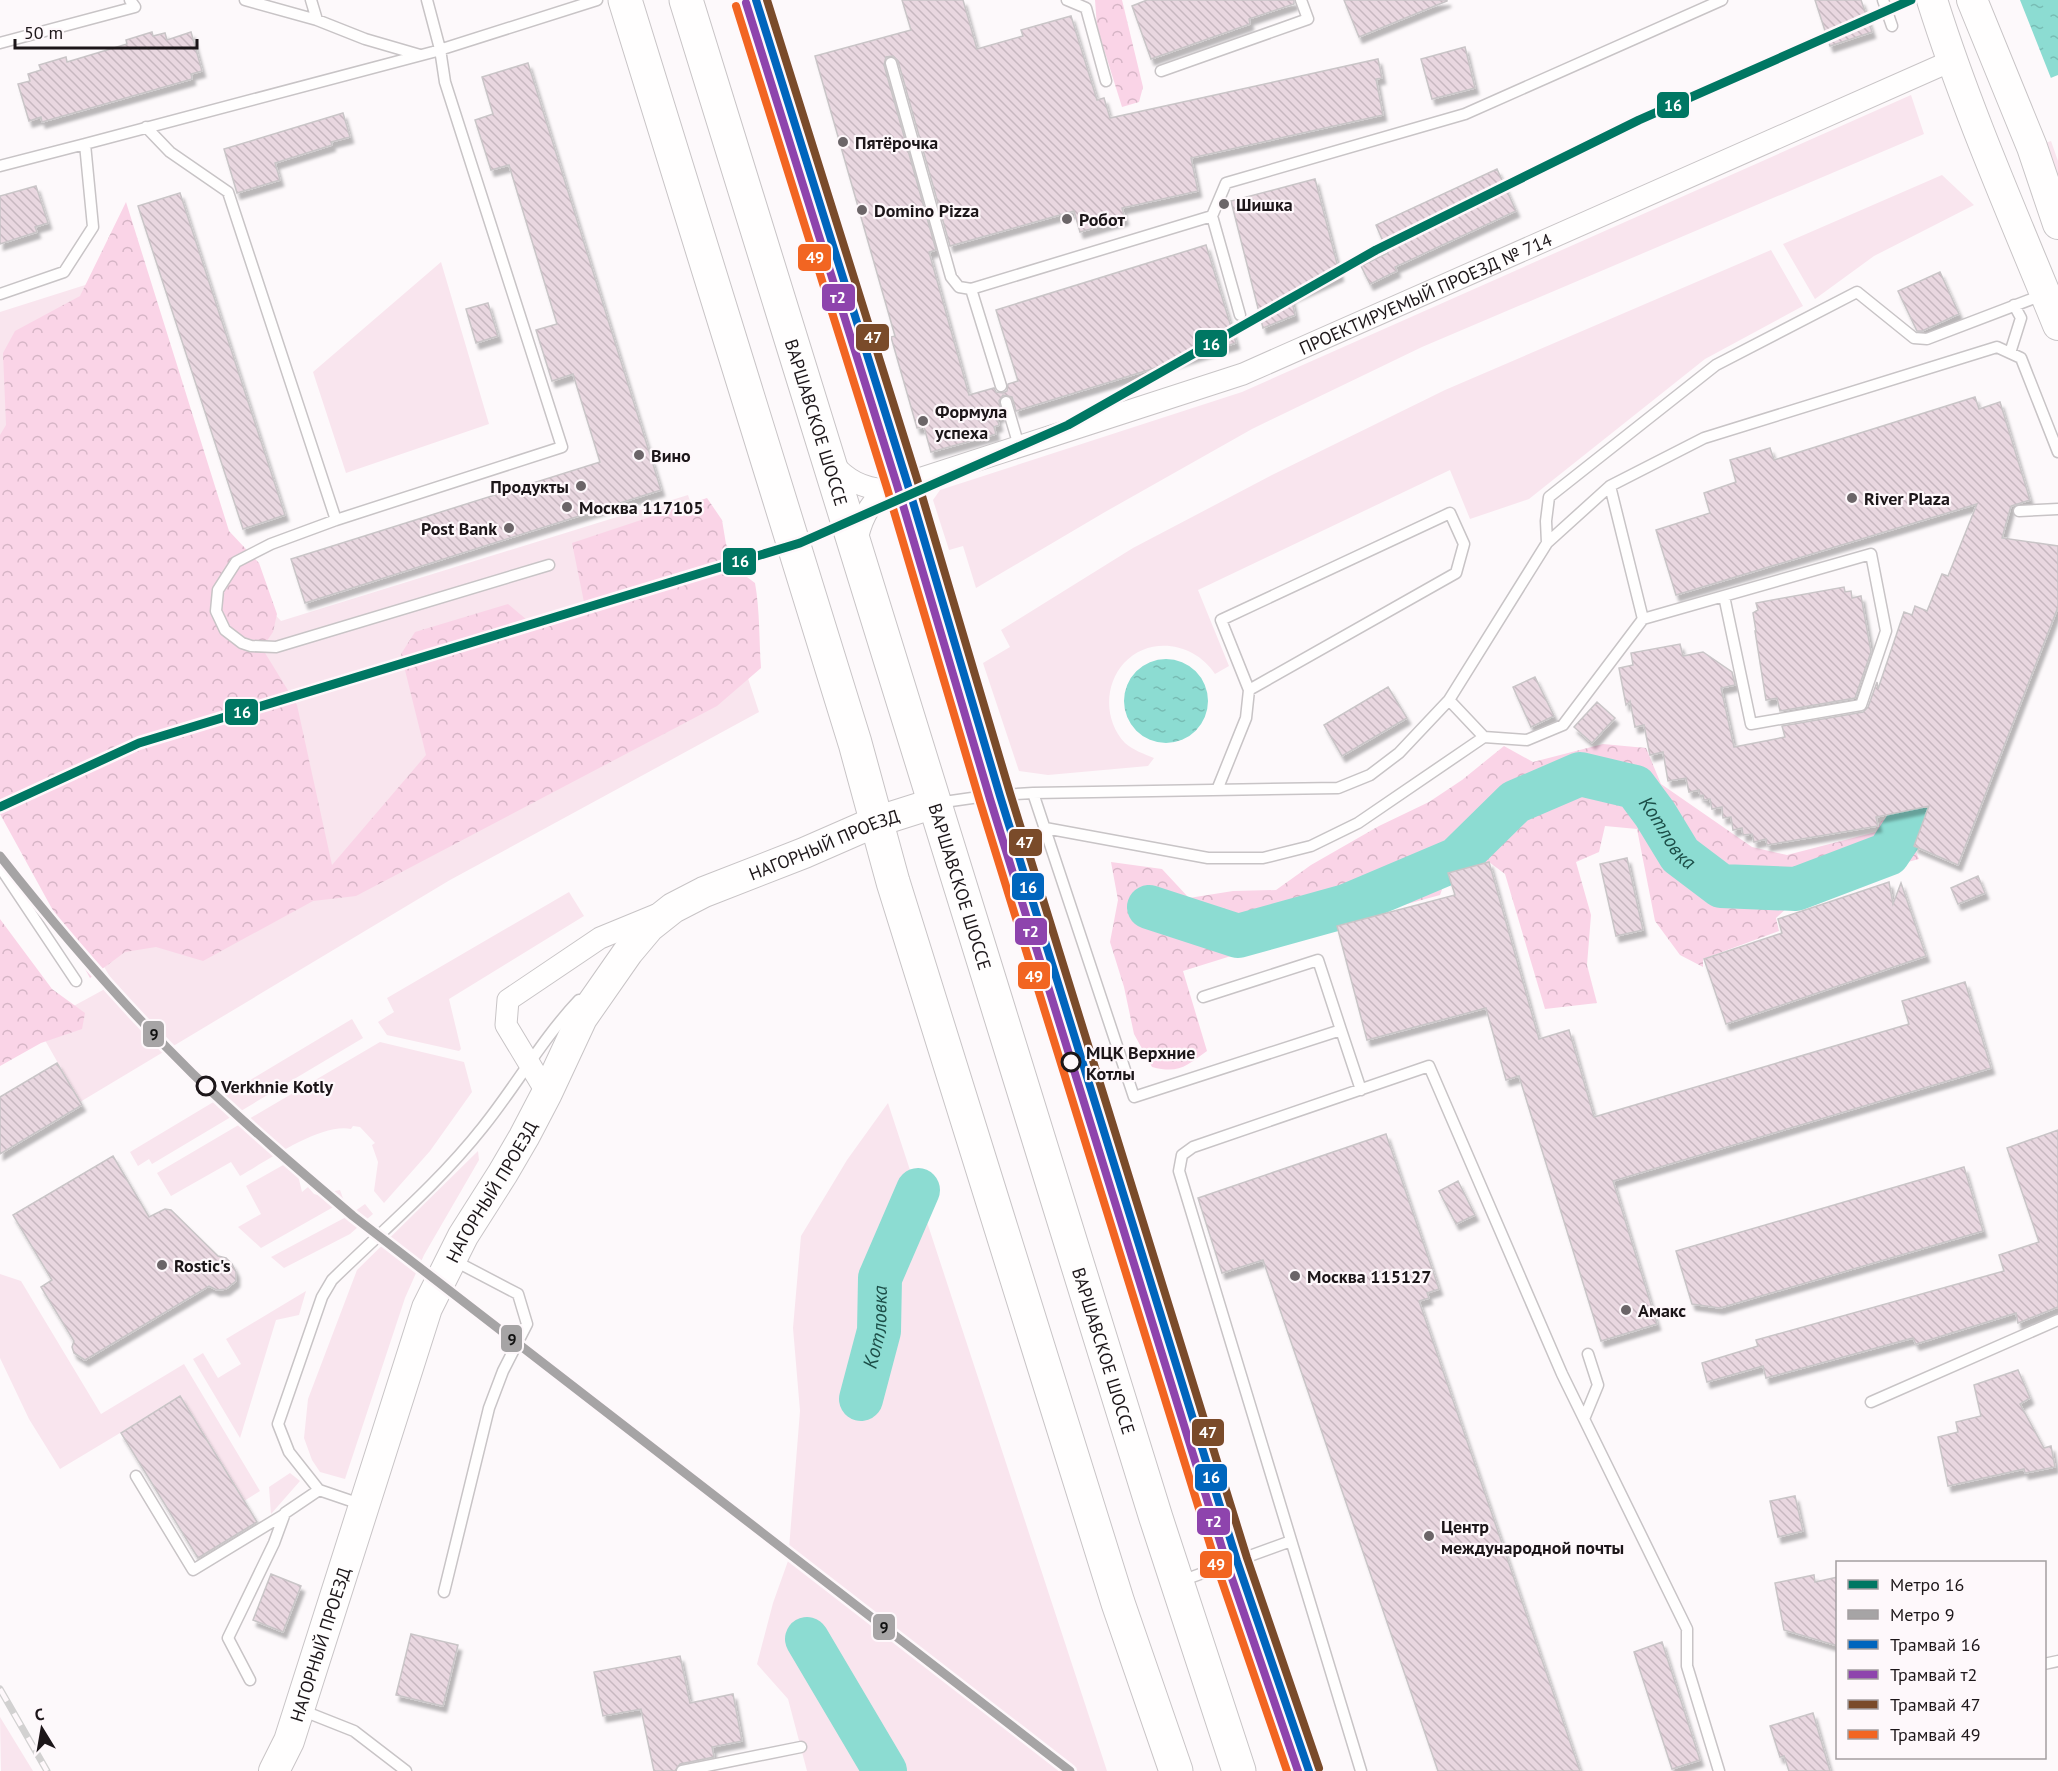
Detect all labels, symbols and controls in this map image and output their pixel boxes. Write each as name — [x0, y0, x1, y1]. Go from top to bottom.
scale bar — [15, 12, 196, 50]
text: 50 m — [24, 21, 63, 44]
line badge: 16 — [1656, 91, 1690, 119]
text: 16 — [1664, 95, 1682, 115]
place label: Пятёрочка — [855, 131, 938, 154]
marker: Пятёрочка — [836, 135, 850, 149]
place label: Шишка — [1236, 193, 1293, 216]
marker: Шишка — [1217, 197, 1231, 211]
place label: Domino Pizza — [874, 199, 979, 222]
marker: Domino Pizza — [855, 203, 869, 217]
place label: Робот — [1079, 208, 1126, 231]
marker: Робот — [1060, 212, 1074, 226]
street label: ПРОЕКТИРУЕМЫЙ ПРОЕЗД № 714 — [1295, 227, 1555, 359]
line badge: 49 — [797, 243, 832, 272]
text: 49 — [806, 247, 824, 267]
line badge: т2 — [821, 283, 856, 312]
text: т2 — [830, 287, 846, 307]
line badge: 47 — [855, 323, 890, 352]
text: 47 — [864, 327, 882, 347]
line badge: 16 — [1194, 329, 1228, 358]
text: 16 — [1202, 334, 1220, 354]
street label: ВАРШАВСКОЕ ШОССЕ — [780, 336, 853, 508]
place label: Формула успеха — [934, 400, 1007, 444]
marker: Формула успеха — [916, 414, 930, 428]
place label: Вино — [651, 444, 691, 467]
marker: Вино — [632, 448, 646, 462]
place label: Продукты — [490, 475, 569, 498]
marker: Продукты — [574, 479, 588, 493]
place label: River Plaza — [1864, 487, 1950, 510]
marker: River Plaza — [1845, 491, 1859, 505]
place label: Москва 117105 — [579, 496, 703, 519]
marker: Москва 117105 — [560, 500, 574, 514]
place label: Post Bank — [421, 517, 497, 540]
marker: Post Bank — [502, 521, 516, 535]
line badge: 16 — [722, 547, 757, 576]
text: 16 — [731, 551, 749, 571]
line badge: 16 — [224, 698, 259, 726]
text: 16 — [233, 702, 251, 722]
water label: Котловка — [1633, 791, 1701, 875]
street label: ВАРШАВСКОЕ ШОССЕ — [924, 800, 997, 973]
street label: НАГОРНЫЙ ПРОЕЗД — [745, 804, 902, 885]
line badge: 47 — [1008, 828, 1043, 857]
text: 47 — [1016, 832, 1034, 852]
line badge: 16 — [1011, 872, 1045, 901]
text: 16 — [1019, 877, 1037, 897]
line badge: т2 — [1014, 917, 1048, 946]
text: т2 — [1023, 921, 1039, 941]
line badge: 49 — [1017, 961, 1051, 990]
text: 49 — [1025, 966, 1043, 986]
line badge: 9 — [142, 1020, 165, 1048]
text: 9 — [149, 1024, 159, 1044]
place label: МЦК Верхние Котлы — [1086, 1041, 1195, 1085]
marker: МЦК Верхние Котлы — [1061, 1052, 1081, 1072]
place label: Verkhnie Kotly — [220, 1075, 333, 1098]
marker: Verkhnie Kotly — [196, 1076, 216, 1096]
street label: НАГОРНЫЙ ПРОЕЗД — [440, 1117, 542, 1266]
place label: Rostic's — [174, 1254, 231, 1277]
marker: Rostic's — [155, 1258, 169, 1272]
street label: ВАРШАВСКОЕ ШОССЕ — [1068, 1264, 1141, 1437]
place label: Москва 115127 — [1307, 1265, 1431, 1288]
marker: Москва 115127 — [1288, 1269, 1302, 1283]
water label: Котловка — [857, 1285, 893, 1371]
place label: Амакс — [1638, 1299, 1686, 1322]
marker: Амакс — [1619, 1303, 1633, 1317]
line badge: 9 — [500, 1324, 523, 1353]
text: 9 — [507, 1329, 517, 1349]
line badge: 47 — [1191, 1418, 1225, 1447]
text: 47 — [1199, 1422, 1217, 1442]
line badge: 16 — [1194, 1463, 1228, 1492]
text: 16 — [1202, 1467, 1220, 1487]
line badge: т2 — [1196, 1507, 1231, 1536]
text: т2 — [1206, 1511, 1222, 1531]
place label: Центр международной почты — [1441, 1515, 1624, 1559]
marker: Центр международной почты — [1422, 1529, 1436, 1543]
line badge: 49 — [1199, 1550, 1233, 1579]
text: 49 — [1207, 1554, 1225, 1574]
legend — [1836, 1561, 2046, 1759]
street label: НАГОРНЫЙ ПРОЕЗД — [284, 1564, 355, 1725]
text: Метро 16 — [1890, 1573, 1964, 1596]
text: Метро 9 — [1890, 1603, 1955, 1626]
line badge: 9 — [872, 1613, 896, 1641]
text: 9 — [879, 1617, 889, 1637]
text: Трамвай 16 — [1890, 1633, 1980, 1656]
text: Трамвай т2 — [1890, 1663, 1977, 1686]
text: Трамвай 47 — [1890, 1693, 1980, 1716]
north arrow — [12, 1699, 72, 1759]
text: С — [33, 1704, 45, 1725]
text: Трамвай 49 — [1890, 1723, 1980, 1746]

